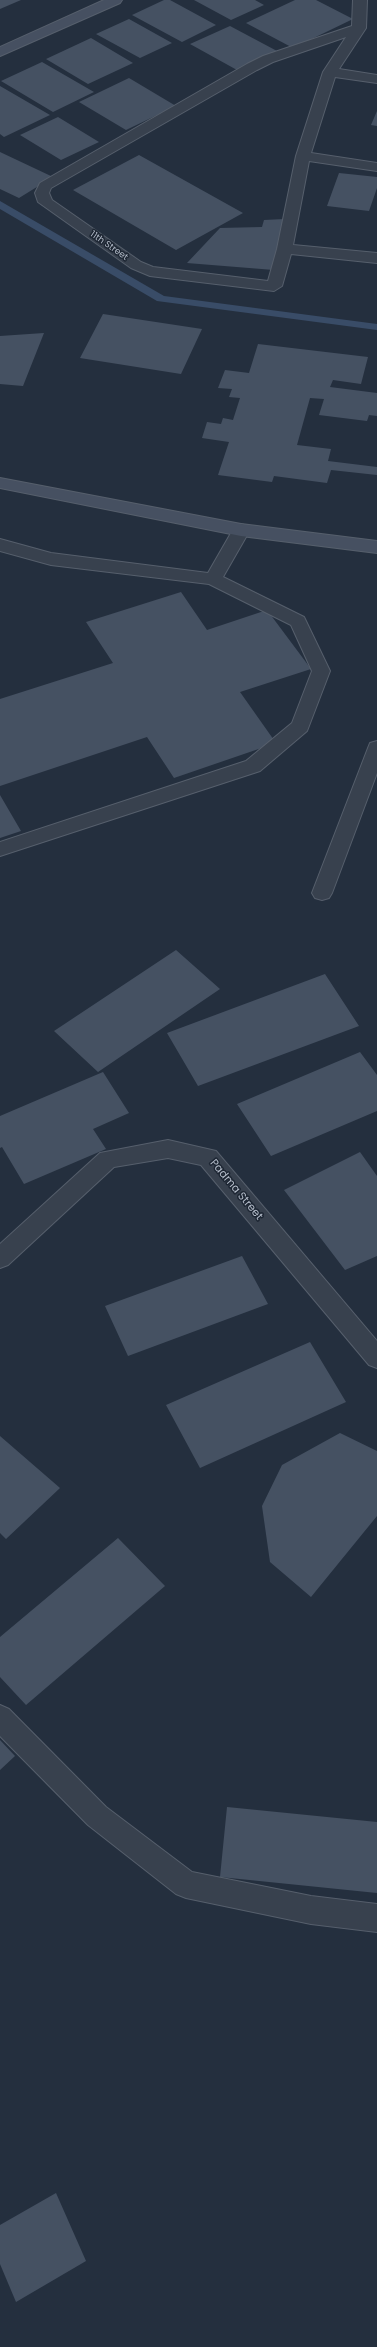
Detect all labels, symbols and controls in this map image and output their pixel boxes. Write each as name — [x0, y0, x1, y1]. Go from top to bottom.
street label: 11th Street — [88, 229, 130, 263]
street label: Padma Street — [207, 1157, 265, 1223]

